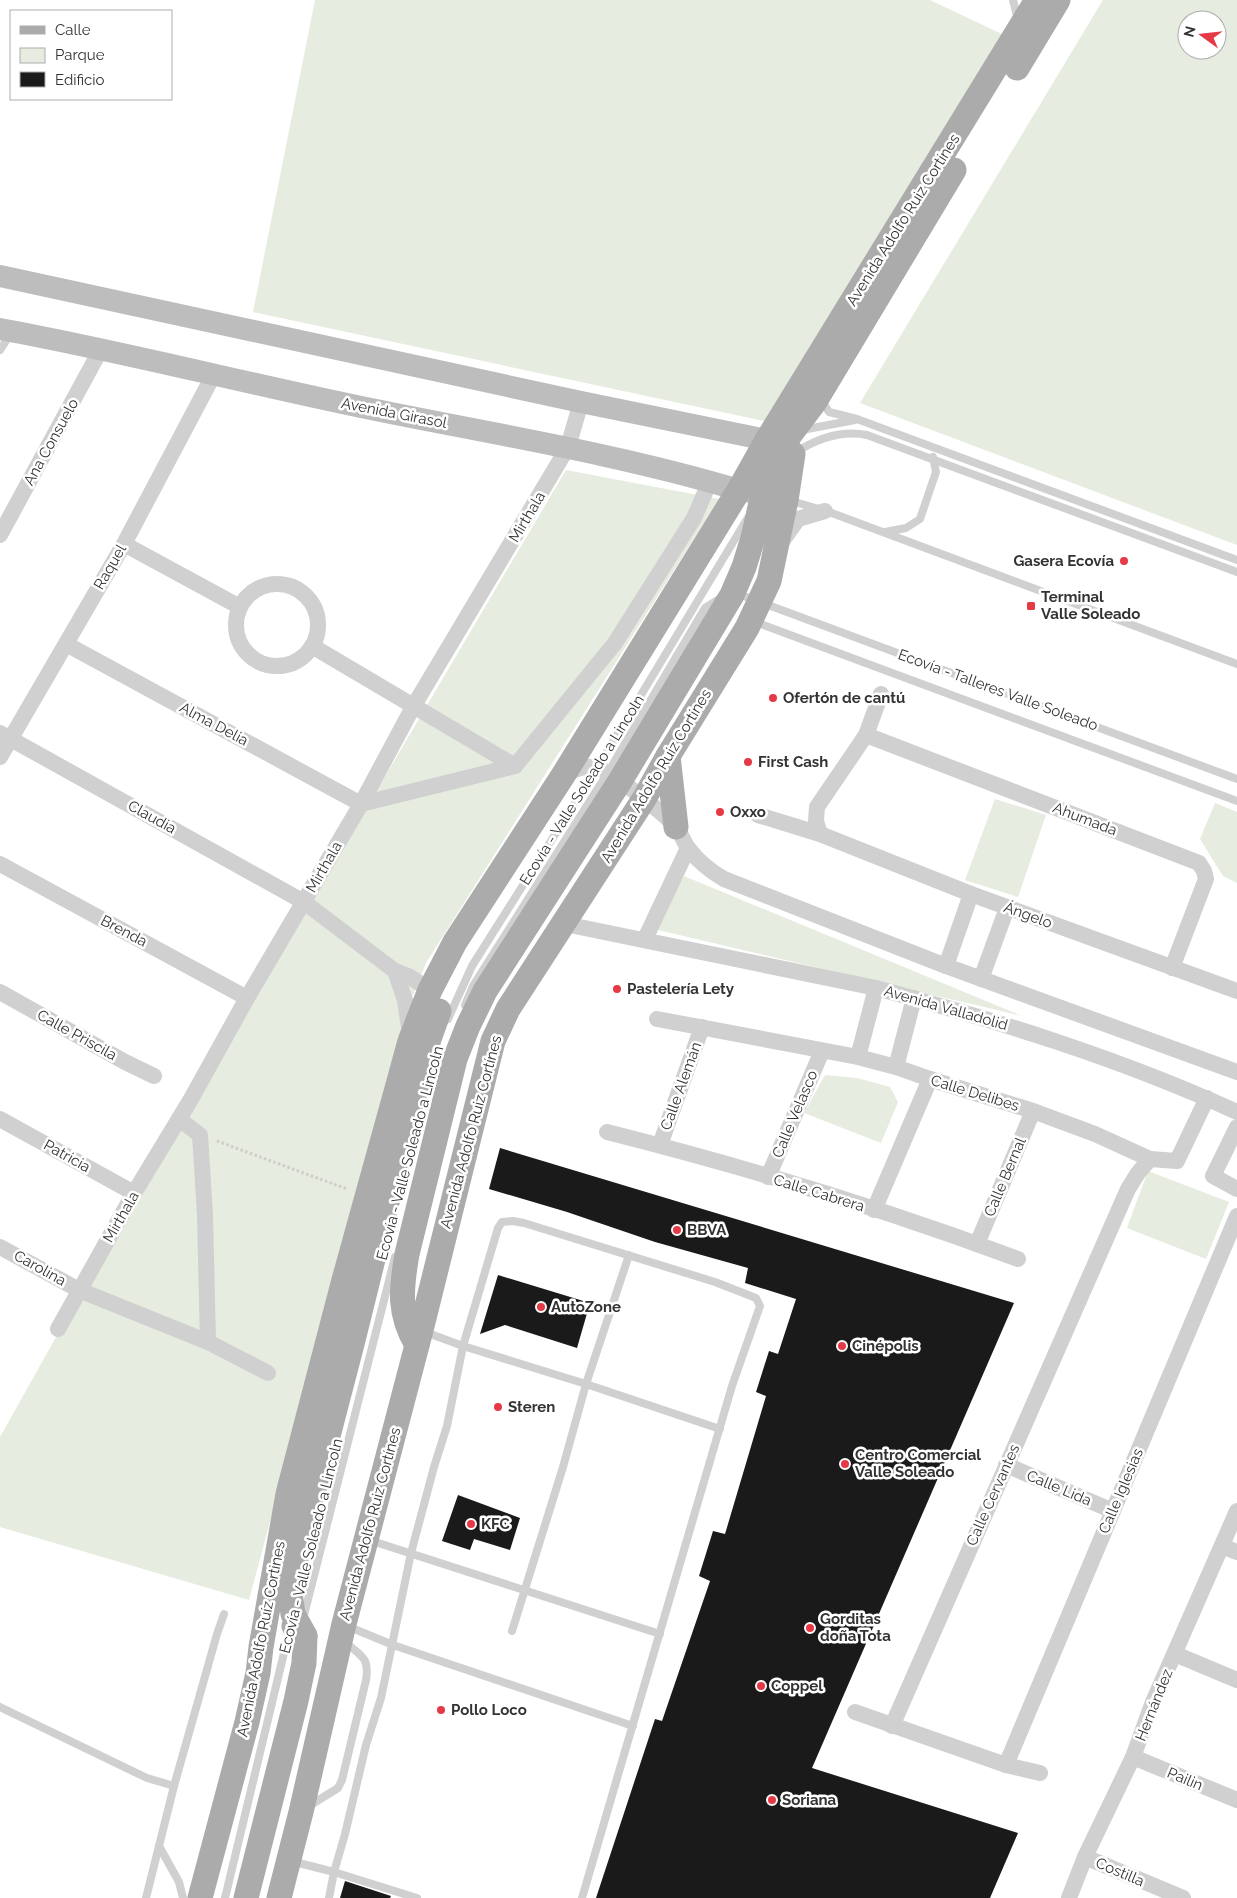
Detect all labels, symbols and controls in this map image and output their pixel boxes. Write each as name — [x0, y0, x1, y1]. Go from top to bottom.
legend — [10, 10, 172, 100]
north arrow — [1177, 10, 1227, 60]
text: Calle — [55, 21, 91, 39]
text: N — [1180, 24, 1199, 39]
text: Parque — [55, 46, 105, 64]
text: Edificio — [55, 71, 105, 89]
street label: Avenida Adolfo Ruiz Cortínes — [843, 131, 963, 309]
street label: Avenida Girasol — [340, 394, 449, 432]
street label: Ana Consuelo — [20, 395, 82, 489]
street label: Mirthala — [505, 488, 549, 546]
street label: Raquel — [90, 541, 130, 593]
place label: Gasera Ecovía — [1013, 552, 1114, 570]
marker: Gasera Ecovía — [1118, 555, 1130, 567]
place label: Terminal Valle Soleado — [1041, 588, 1140, 623]
marker: Terminal Valle Soleado — [1025, 600, 1037, 612]
street label: Ecovía - Talleres Valle Soleado — [896, 645, 1101, 735]
street label: Avenida Adolfo Ruiz Cortínes — [597, 686, 715, 866]
place label: Ofertón de cantú — [783, 689, 905, 707]
street label: Ecovía - Valle Soleado a Lincoln — [516, 692, 648, 888]
marker: Ofertón de cantú — [767, 692, 779, 704]
street label: Alma Delia — [177, 698, 251, 750]
place label: First Cash — [758, 753, 828, 771]
marker: First Cash — [742, 756, 754, 768]
street label: Claudia — [125, 796, 179, 838]
street label: Ahumada — [1050, 799, 1120, 839]
place label: Oxxo — [730, 803, 766, 821]
marker: Oxxo — [714, 806, 726, 818]
street label: Mirthala — [302, 838, 346, 896]
street label: Ángelo — [1001, 898, 1055, 932]
street label: Brenda — [98, 911, 150, 951]
place label: Pastelería Lety — [627, 980, 735, 998]
street label: Avenida Valladolid — [882, 982, 1010, 1034]
marker: Pastelería Lety — [611, 983, 623, 995]
street label: Calle Priscila — [34, 1006, 120, 1064]
street label: Avenida Adolfo Ruiz Cortínes — [437, 1033, 505, 1231]
street label: Calle Alemán — [657, 1039, 705, 1133]
street label: Ecovía - Valle Soleado a Lincoln — [373, 1044, 447, 1262]
street label: Calle Velasco — [768, 1067, 822, 1160]
street label: Calle Delibes — [929, 1071, 1021, 1115]
street label: Calle Bernal — [980, 1134, 1030, 1219]
street label: Patricia — [41, 1136, 93, 1176]
street label: Calle Cabrera — [771, 1171, 867, 1215]
street label: Mirthala — [99, 1188, 143, 1246]
place label: BBVA — [687, 1221, 727, 1239]
marker: BBVA — [671, 1224, 683, 1236]
street label: Carolina — [11, 1246, 69, 1290]
place label: AutoZone — [551, 1298, 621, 1316]
marker: AutoZone — [535, 1301, 547, 1313]
place label: Cinépolis — [852, 1337, 919, 1355]
marker: Cinépolis — [836, 1340, 848, 1352]
place label: Steren — [508, 1398, 555, 1416]
marker: Steren — [492, 1401, 504, 1413]
street label: Avenida Adolfo Ruiz Cortínes — [336, 1425, 404, 1623]
street label: Ecovía - Valle Soleado a Lincoln — [276, 1437, 346, 1655]
street label: Calle Cervantes — [963, 1441, 1023, 1549]
place label: Centro Comercial Valle Soleado — [855, 1446, 981, 1481]
street label: Calle Iglesias — [1095, 1446, 1147, 1536]
marker: Centro Comercial Valle Soleado — [839, 1458, 851, 1470]
street label: Calle Lida — [1024, 1466, 1094, 1510]
place label: KFC — [481, 1515, 510, 1533]
marker: KFC — [465, 1518, 477, 1530]
street label: Avenida Adolfo Ruíz Cortines — [233, 1539, 289, 1739]
place label: Gorditas doña Tota — [820, 1610, 891, 1645]
marker: Gorditas doña Tota — [804, 1622, 816, 1634]
street label: Hernández — [1131, 1666, 1177, 1744]
place label: Coppel — [771, 1677, 823, 1695]
marker: Coppel — [755, 1680, 767, 1692]
place label: Pollo Loco — [451, 1701, 527, 1719]
marker: Pollo Loco — [435, 1704, 447, 1716]
street label: Pailin — [1165, 1764, 1205, 1794]
place label: Soriana — [782, 1791, 837, 1809]
marker: Soriana — [766, 1794, 778, 1806]
street label: Costilla — [1093, 1854, 1147, 1890]

